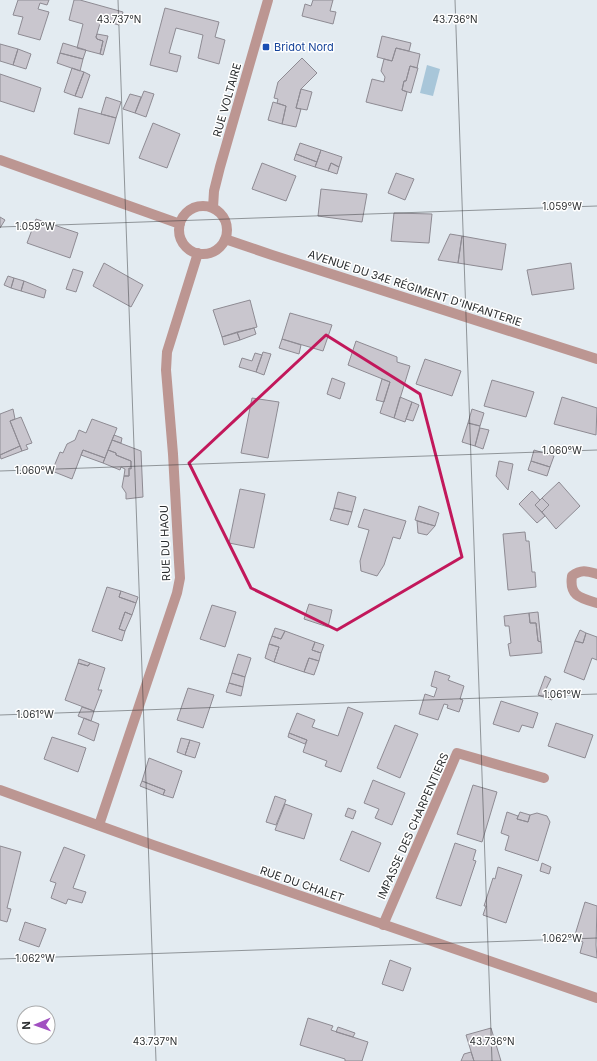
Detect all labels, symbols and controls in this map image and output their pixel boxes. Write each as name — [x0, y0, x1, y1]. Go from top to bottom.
text: 43.737°N — [97, 13, 141, 25]
text: 43.736°N — [432, 13, 478, 25]
place label: Bridot Nord — [274, 40, 334, 54]
marker: Bridot Nord — [261, 42, 271, 52]
street label: RUE VOLTAIRE — [210, 61, 244, 139]
text: 1.059°W — [542, 200, 582, 212]
text: 1.059°W — [15, 220, 55, 232]
street label: AVENUE DU 34E RÉGIMENT D'INFANTERIE — [306, 247, 524, 329]
text: 1.060°W — [542, 444, 582, 456]
text: 1.060°W — [15, 464, 55, 476]
street label: RUE DU HAOU — [157, 505, 173, 581]
text: 1.061°W — [543, 688, 581, 700]
text: 1.061°W — [16, 708, 54, 720]
street label: IMPASSE DES CHARPENTIERS — [374, 751, 452, 901]
street label: RUE DU CHALET — [258, 863, 346, 905]
text: 1.062°W — [542, 932, 582, 944]
text: 1.062°W — [15, 952, 55, 964]
north arrow — [16, 1005, 56, 1045]
text: N — [19, 1021, 33, 1030]
text: 43.737°N — [133, 1035, 177, 1047]
text: 43.736°N — [469, 1035, 515, 1047]

